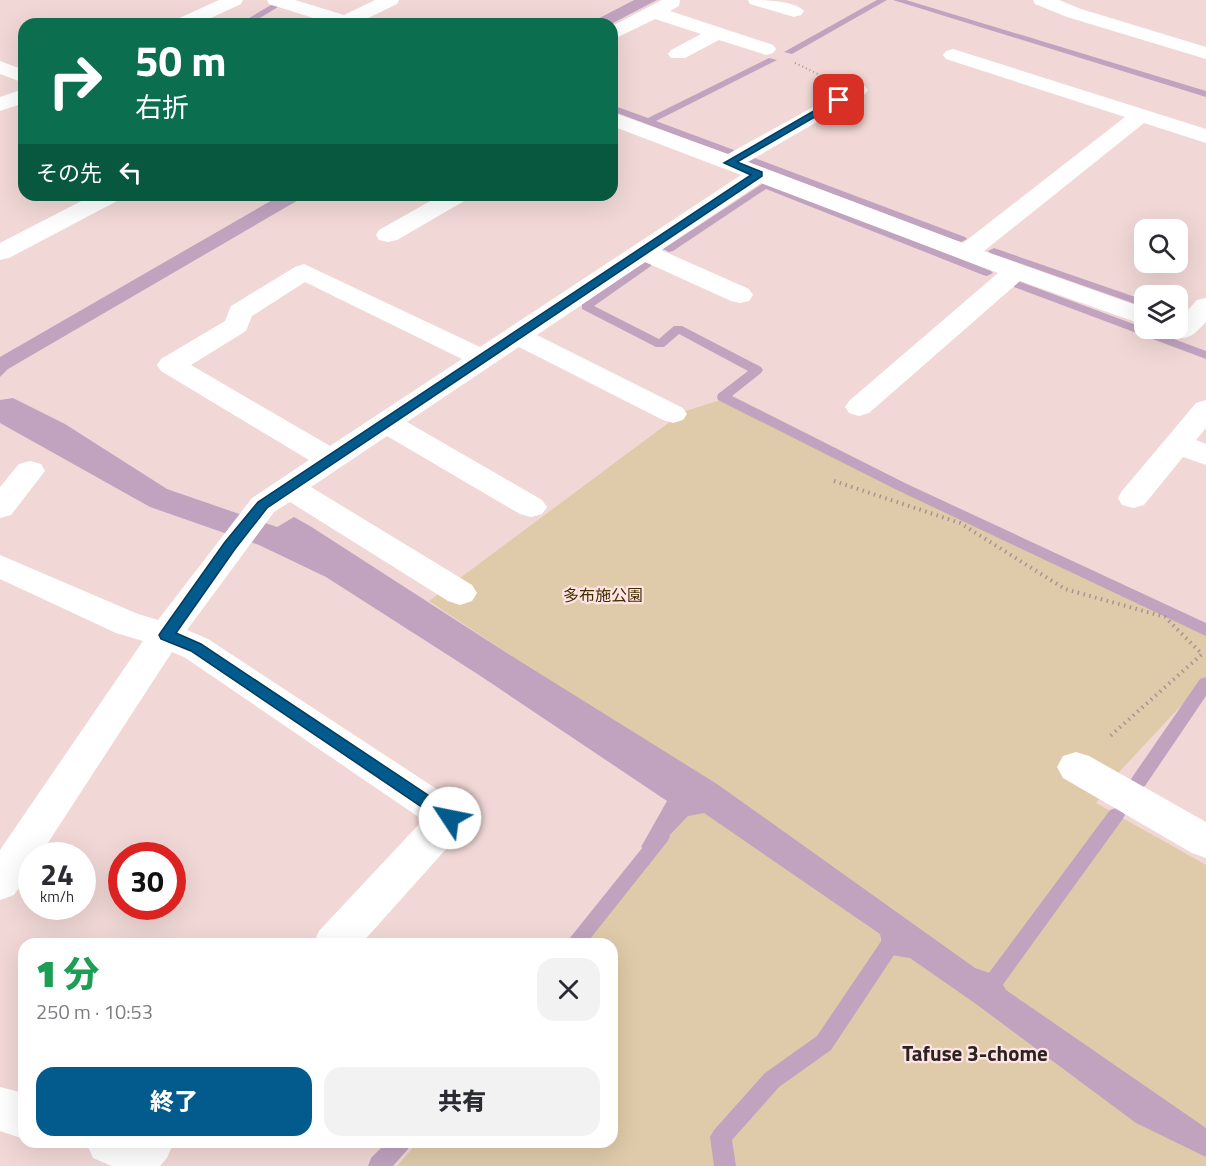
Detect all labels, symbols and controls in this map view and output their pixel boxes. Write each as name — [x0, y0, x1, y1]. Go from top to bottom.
text: 50 m — [135, 28, 227, 92]
icon: right — [36, 42, 114, 120]
pin — [813, 74, 864, 125]
icon: arrive — [822, 83, 855, 116]
text: 右折 — [135, 86, 189, 127]
text: その先 — [36, 156, 102, 190]
icon: left — [114, 156, 147, 189]
map controls — [1134, 219, 1188, 339]
button: search — [1134, 219, 1188, 273]
button: layers — [1134, 285, 1188, 339]
park label: 多布施公園 — [563, 583, 643, 607]
position arrow — [418, 786, 482, 850]
speed limit sign: 30 — [108, 842, 186, 920]
text: 24 — [40, 851, 74, 897]
text: km/h — [40, 885, 74, 908]
text: 1 分 — [36, 946, 100, 1001]
button: close — [537, 958, 600, 1021]
text: 250 m · 10:53 — [36, 996, 153, 1027]
district label: Tafuse 3-chome — [902, 1037, 1048, 1069]
button: 終了 — [36, 1067, 312, 1136]
button: 共有 — [324, 1067, 600, 1136]

